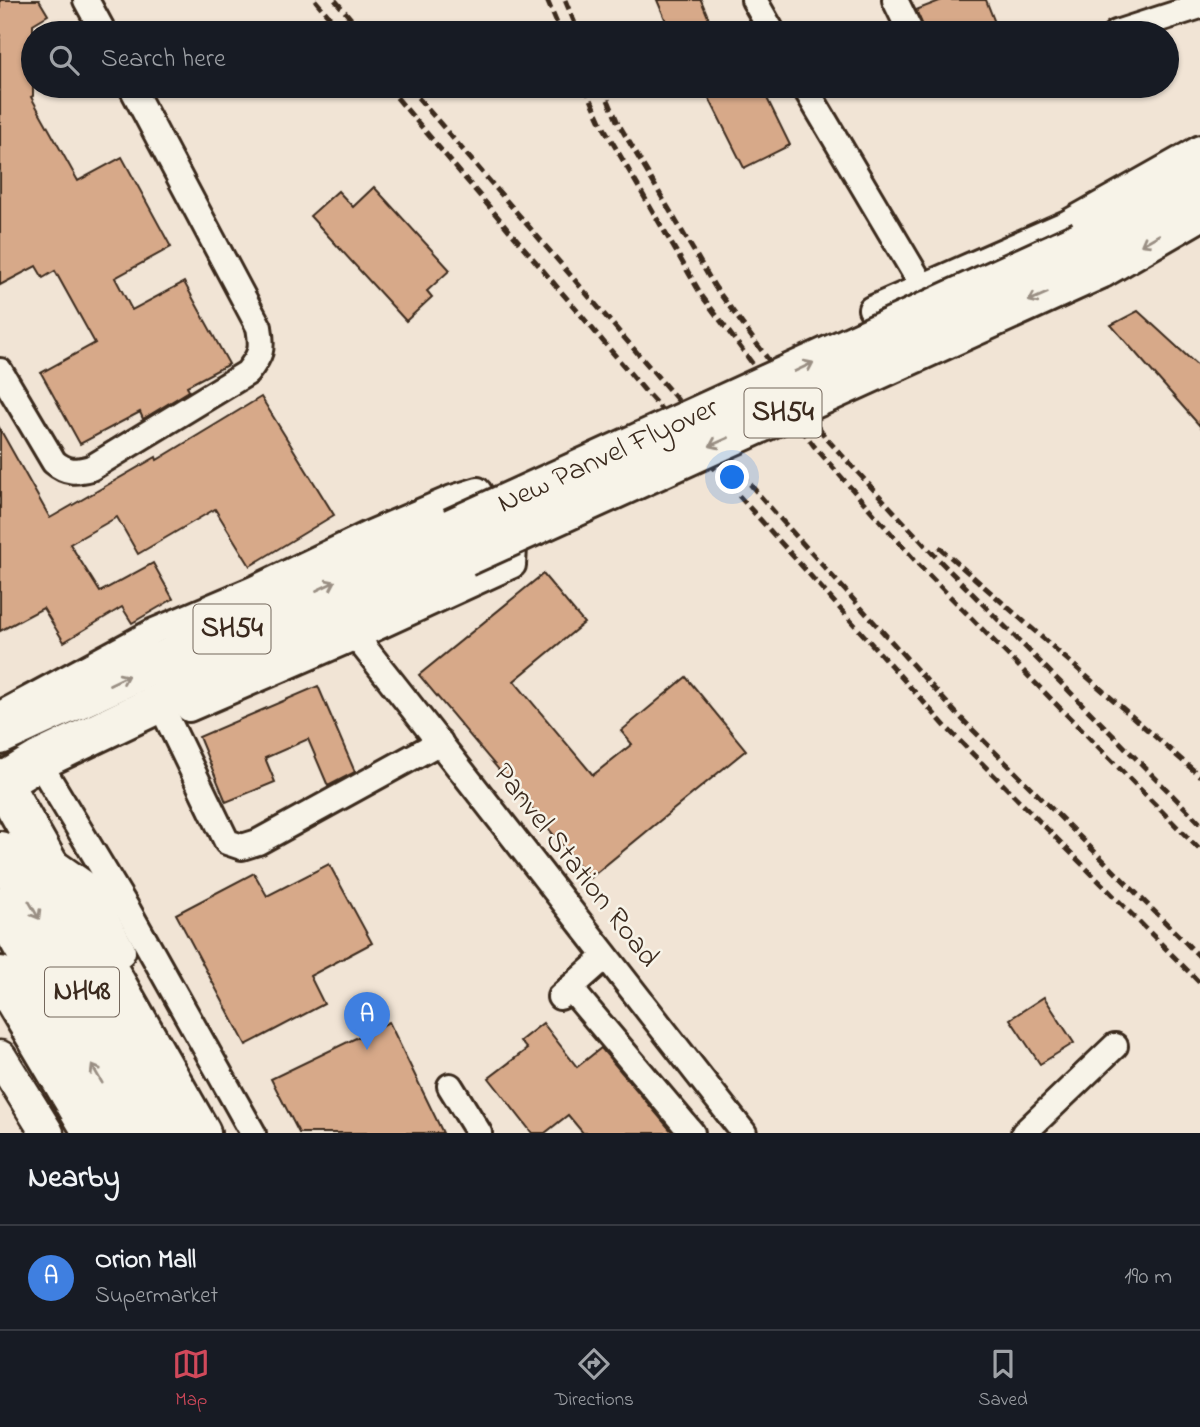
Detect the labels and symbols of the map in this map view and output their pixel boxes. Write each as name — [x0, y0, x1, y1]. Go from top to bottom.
one-way arrow — [1140, 234, 1161, 247]
one-way arrow — [1028, 291, 1049, 304]
one-way arrow — [793, 360, 814, 373]
street label: New Panvel Flyover — [491, 387, 727, 526]
road number: SH54 — [744, 388, 822, 438]
one-way arrow — [709, 436, 731, 449]
your location — [715, 460, 749, 494]
one-way arrow — [315, 579, 336, 592]
road number: SH54 — [194, 604, 270, 654]
one-way arrow — [108, 673, 129, 686]
street label: Panvel Station Road — [481, 754, 669, 978]
one-way arrow — [27, 899, 41, 919]
road number: NH48 — [45, 968, 119, 1016]
pin: A — [344, 992, 390, 1050]
one-way arrow — [90, 1064, 103, 1085]

